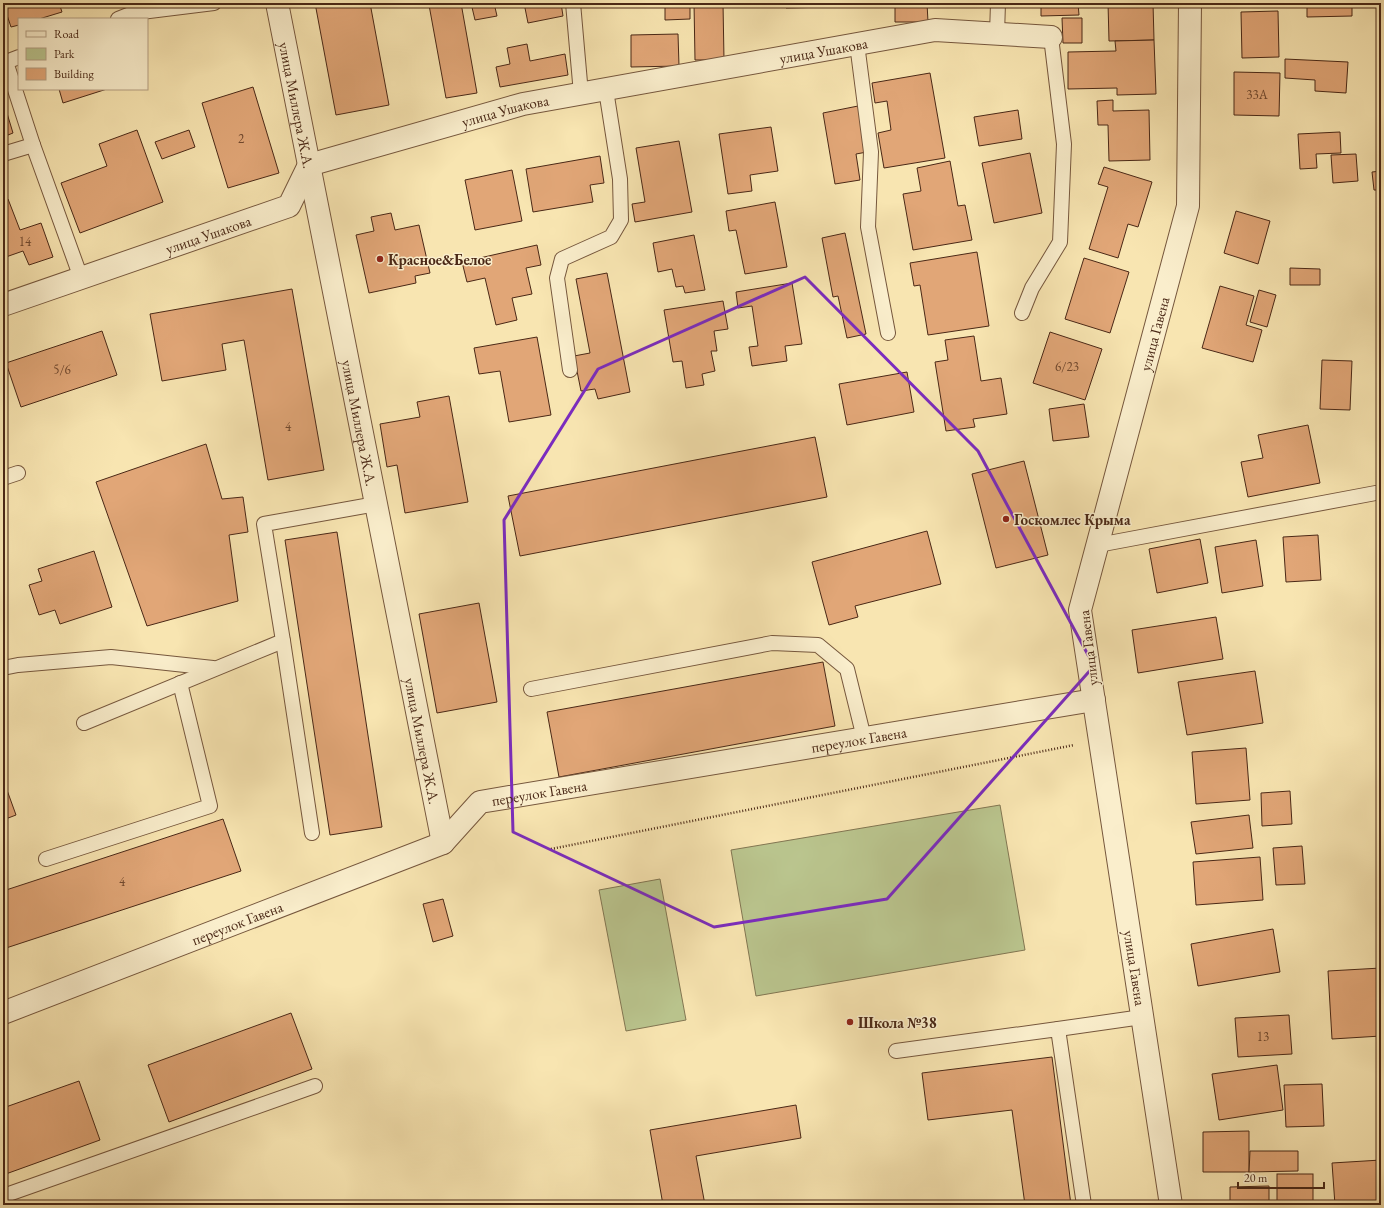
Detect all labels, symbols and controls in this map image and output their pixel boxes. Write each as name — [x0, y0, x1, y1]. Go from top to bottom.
legend — [18, 18, 148, 90]
text: Road — [54, 26, 80, 42]
street label: улица Ушакова — [778, 33, 869, 67]
street label: улица Миллера Ж.А. — [275, 40, 319, 170]
text: Park — [54, 46, 75, 62]
text: Building — [54, 66, 95, 82]
house number: 33А — [1246, 86, 1269, 103]
street label: улица Ушакова — [459, 90, 550, 131]
house number: 2 — [238, 130, 245, 147]
street label: улица Ушакова — [163, 210, 253, 258]
house number: 14 — [19, 233, 32, 250]
place label: Красное&Белое — [388, 250, 491, 269]
marker: Красное&Белое — [375, 254, 385, 264]
street label: улица Гавена — [1135, 294, 1173, 373]
street label: улица Миллера Ж.А. — [338, 358, 382, 488]
house number: 6/23 — [1055, 358, 1079, 375]
house number: 5/6 — [53, 361, 71, 378]
house number: 4 — [285, 418, 292, 435]
place label: Госкомлес Крыма — [1014, 510, 1131, 529]
marker: Госкомлес Крыма — [1001, 514, 1011, 524]
street label: улица Гавена — [1074, 609, 1102, 687]
street label: улица Миллера Ж.А. — [401, 676, 445, 806]
street label: переулок Гавена — [810, 722, 908, 756]
street label: переулок Гавена — [490, 775, 588, 809]
house number: 4 — [119, 873, 126, 890]
street label: переулок Гавена — [189, 896, 285, 949]
street label: улица Гавена — [1120, 929, 1150, 1007]
place label: Школа №38 — [858, 1013, 937, 1032]
marker: Школа №38 — [845, 1017, 855, 1027]
house number: 13 — [1257, 1028, 1269, 1045]
scale bar — [1238, 1164, 1324, 1190]
text: 20 m — [1244, 1170, 1268, 1186]

